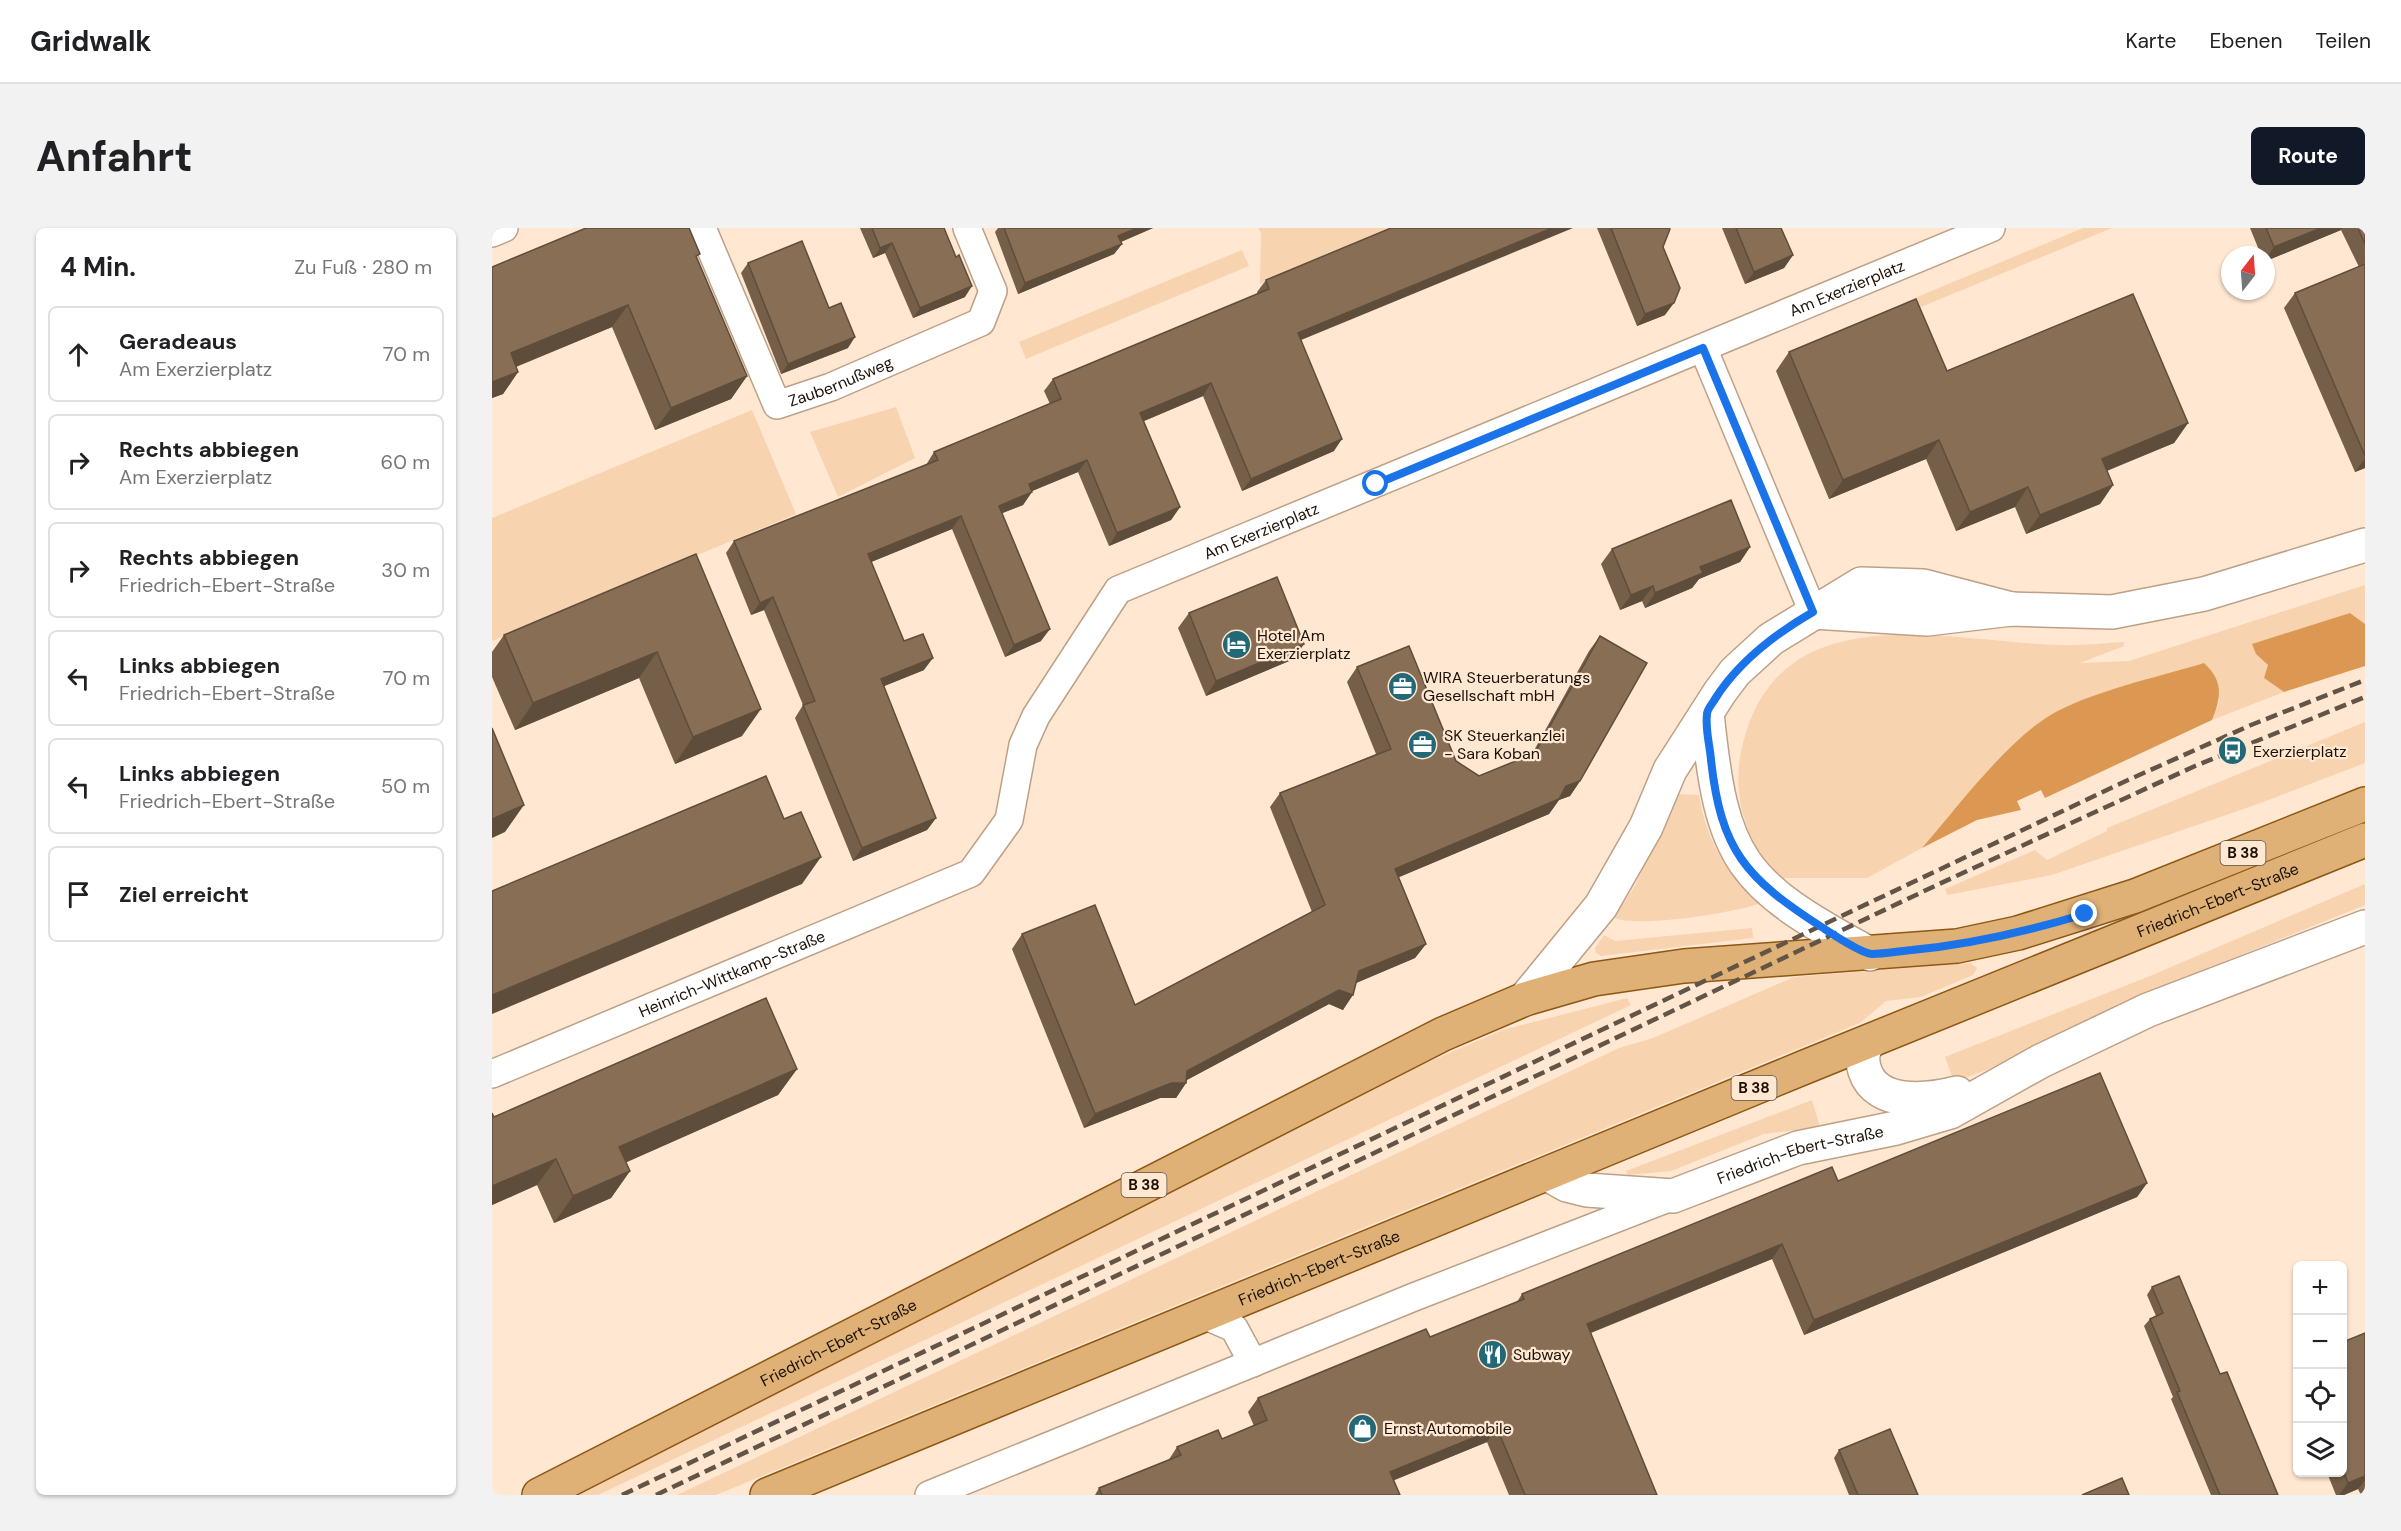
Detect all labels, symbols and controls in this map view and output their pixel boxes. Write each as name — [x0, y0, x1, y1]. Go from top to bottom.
text: Gridwalk — [30, 23, 152, 60]
text: Karte — [2126, 27, 2176, 55]
text: Ebenen — [2209, 27, 2282, 55]
text: Teilen — [2315, 27, 2371, 55]
button: Route — [2251, 127, 2365, 185]
text: Anfahrt — [36, 129, 192, 184]
north arrow — [2221, 246, 2275, 300]
text: 4 Min. — [60, 250, 136, 284]
text: Zu Fuß · 280 m — [294, 254, 432, 280]
street label: Am Exerzierplatz — [1786, 255, 1907, 321]
text: Geradeaus — [119, 327, 237, 356]
icon: ahead — [62, 338, 95, 371]
text: 70 m — [383, 341, 430, 367]
street label: Zaubernußweg — [786, 351, 896, 411]
text: Am Exerzierplatz — [119, 356, 272, 382]
text: Rechts abbiegen — [119, 435, 299, 464]
icon: right — [62, 446, 95, 479]
text: 60 m — [381, 449, 430, 475]
text: Am Exerzierplatz — [119, 464, 272, 490]
route start — [1362, 470, 1388, 496]
street label: Am Exerzierplatz — [1200, 497, 1322, 564]
text: Rechts abbiegen — [119, 543, 299, 572]
icon: right — [62, 554, 95, 587]
text: 30 m — [381, 557, 430, 583]
text: Friedrich-Ebert-Straße — [119, 572, 335, 598]
place label: Hotel Am Exerzierplatz — [1257, 625, 1351, 664]
hotel icon: Hotel Am Exerzierplatz — [1220, 628, 1252, 660]
text: Links abbiegen — [119, 651, 280, 680]
icon: left — [62, 662, 95, 695]
text: 70 m — [383, 665, 430, 691]
place label: WIRA Steuerberatungs Gesellschaft mbH — [1423, 667, 1590, 706]
office icon: WIRA Steuerberatungs Gesellschaft mbH — [1386, 670, 1418, 702]
text: Friedrich-Ebert-Straße — [119, 680, 335, 706]
place label: SK Steuerkanzlei - Sara Koban — [1444, 725, 1565, 764]
office icon: SK Steuerkanzlei - Sara Koban — [1407, 728, 1439, 760]
bus stop icon: Exerzierplatz — [2216, 735, 2248, 767]
place label: Exerzierplatz — [2253, 741, 2347, 762]
text: Links abbiegen — [119, 759, 280, 788]
icon: left — [62, 770, 95, 803]
text: 50 m — [381, 773, 430, 799]
text: Friedrich-Ebert-Straße — [119, 788, 335, 814]
road number: B 38 — [2220, 841, 2266, 865]
street label: Friedrich-Ebert-Straße — [2134, 858, 2302, 942]
icon: arrive — [62, 878, 95, 911]
text: Ziel erreicht — [119, 880, 249, 909]
route end — [2071, 900, 2097, 926]
street label: Heinrich-Wittkamp-Straße — [635, 925, 828, 1022]
road number: B 38 — [1732, 1076, 1776, 1100]
street label: Friedrich-Ebert-Straße — [1714, 1120, 1885, 1189]
road number: B 38 — [1122, 1173, 1166, 1197]
street label: Friedrich-Ebert-Straße — [1235, 1225, 1403, 1310]
map controls — [2293, 1261, 2347, 1477]
button: + — [2293, 1261, 2347, 1315]
street label: Friedrich-Ebert-Straße — [757, 1294, 920, 1391]
button: − — [2293, 1315, 2347, 1369]
restaurant icon: Subway — [1476, 1338, 1508, 1370]
place label: Subway — [1513, 1344, 1571, 1365]
button: locate — [2293, 1369, 2347, 1423]
shop icon: Ernst Automobile — [1347, 1412, 1379, 1444]
place label: Ernst Automobile — [1384, 1418, 1512, 1439]
button: layers — [2293, 1423, 2347, 1477]

